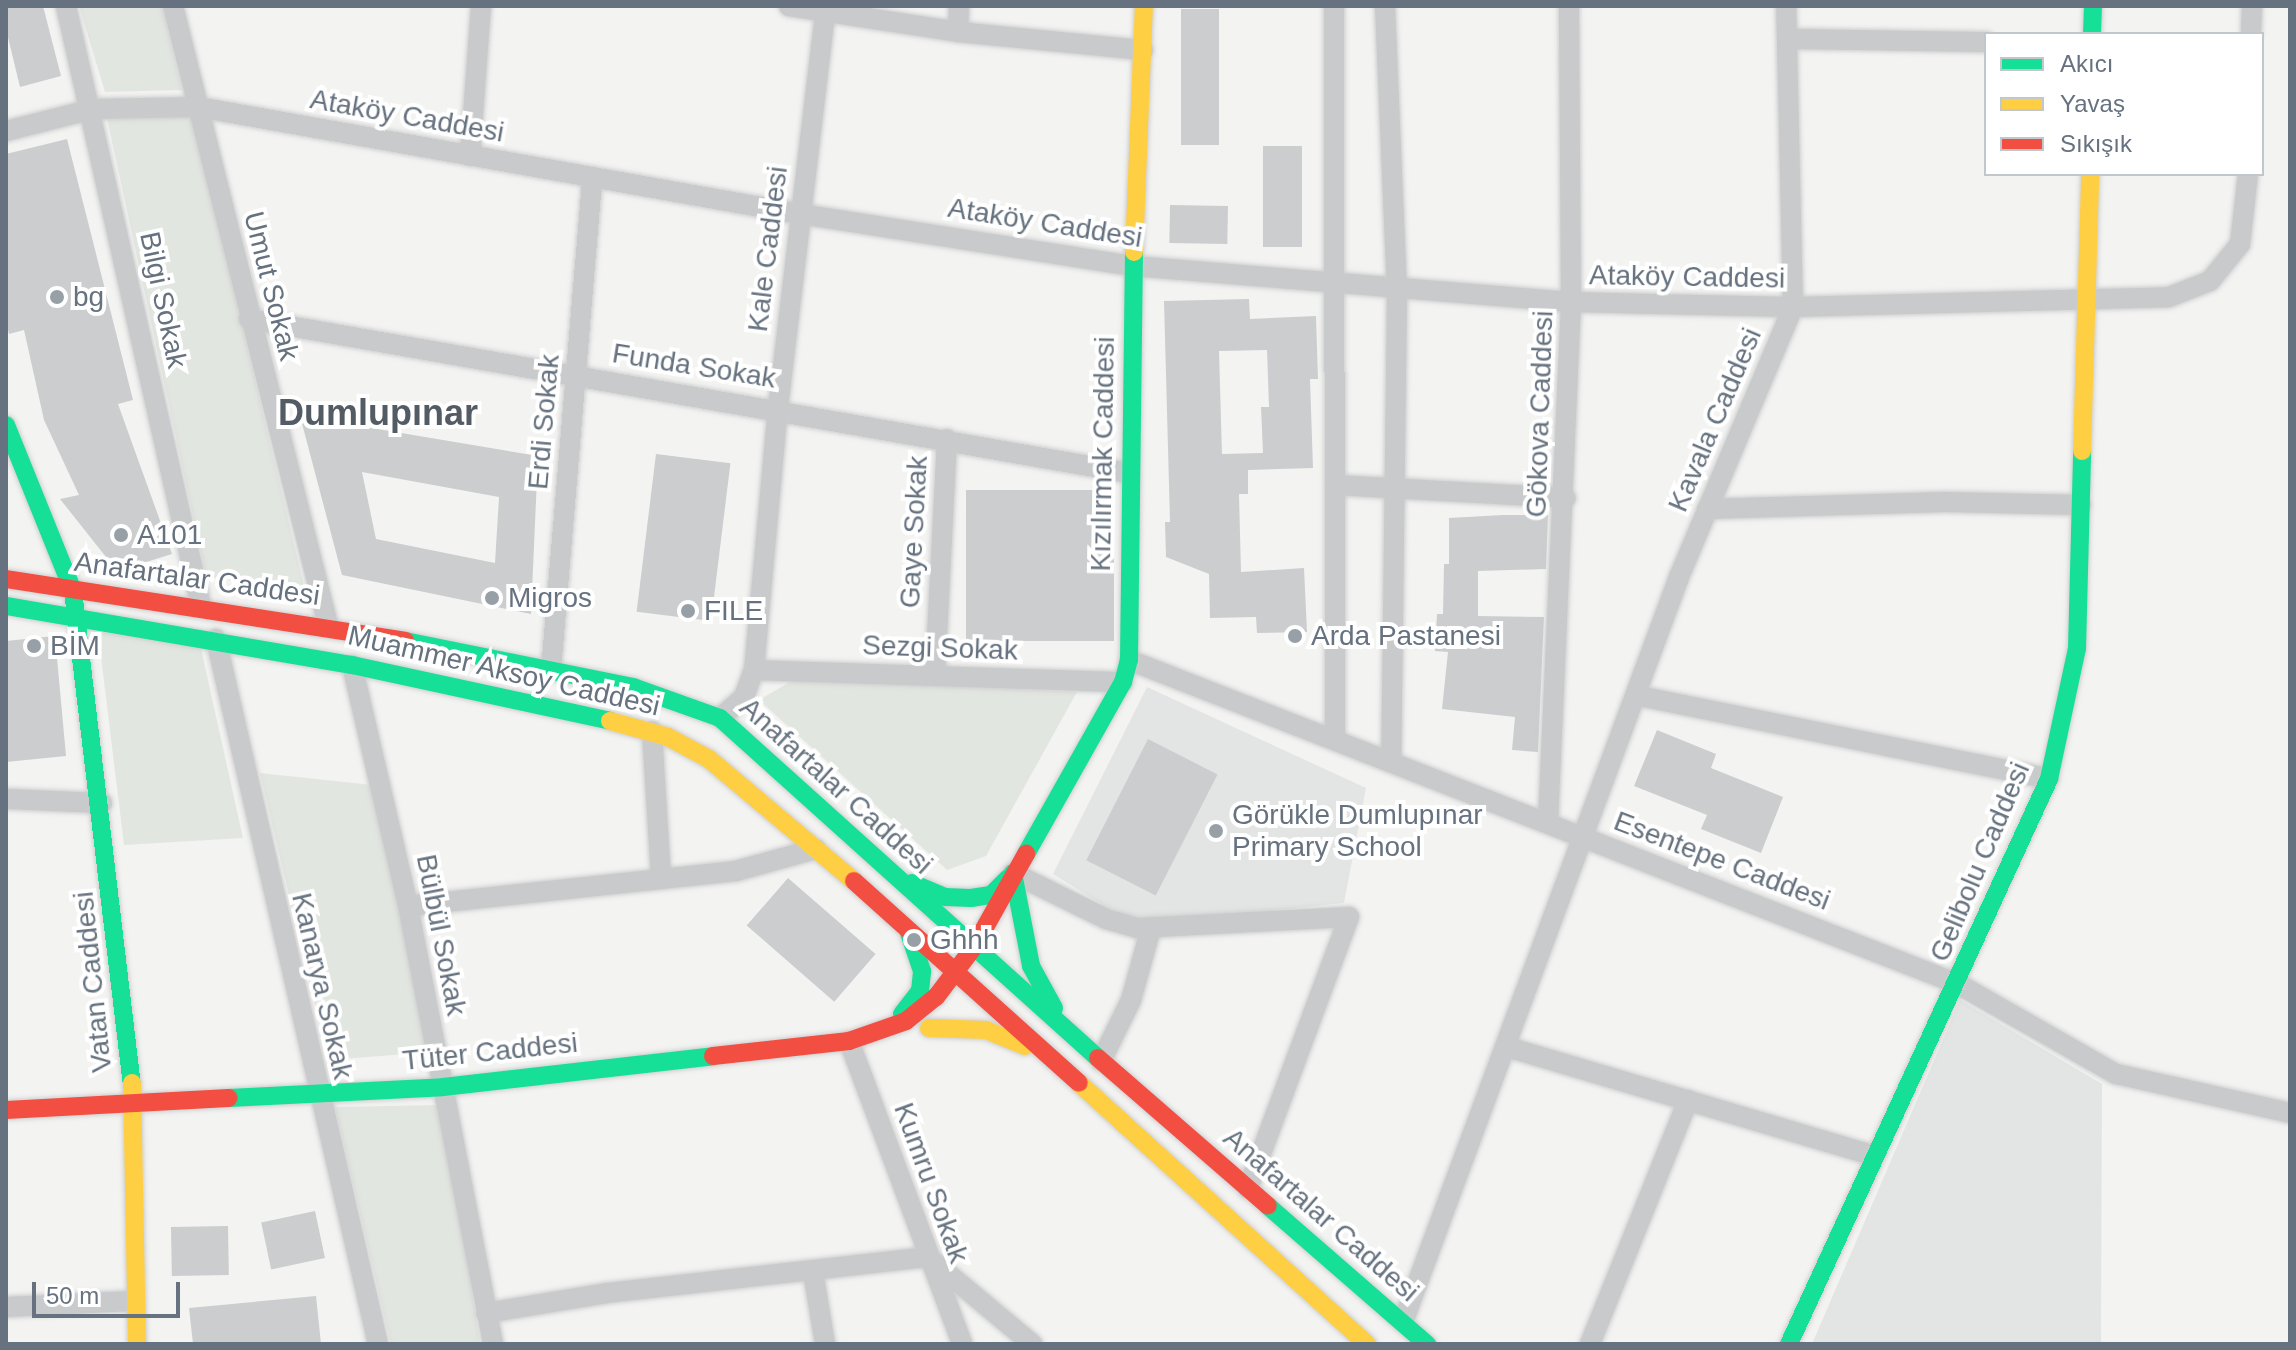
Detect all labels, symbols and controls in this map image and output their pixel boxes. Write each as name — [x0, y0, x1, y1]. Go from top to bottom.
legend — [1984, 32, 2264, 176]
text: Akıcı — [2060, 50, 2113, 77]
street label: Ataköy Caddesi — [308, 82, 506, 150]
text: Yavaş — [2060, 90, 2125, 117]
text: Sıkışık — [2060, 130, 2132, 157]
street label: Kale Caddesi — [741, 164, 795, 334]
street label: Ataköy Caddesi — [946, 191, 1144, 255]
street label: Umut Sokak — [236, 208, 306, 364]
street label: Bilgi Sokak — [132, 229, 194, 371]
street label: Ataköy Caddesi — [1589, 258, 1785, 296]
place label: bg — [73, 280, 104, 314]
marker: bg — [48, 288, 66, 306]
street label: Gökova Caddesi — [1520, 310, 1560, 518]
street label: Kavala Caddesi — [1661, 323, 1769, 517]
street label: Kızılırmak Caddesi — [1084, 336, 1122, 572]
street label: Funda Sokak — [610, 337, 778, 395]
street label: Erdi Sokak — [521, 353, 567, 491]
district label: Dumlupınar — [278, 391, 478, 435]
street label: Gaye Sokak — [893, 455, 935, 609]
place label: A101 — [137, 518, 202, 552]
marker: A101 — [112, 526, 130, 544]
street label: Anafartalar Caddesi — [72, 545, 322, 613]
place label: Migros — [508, 581, 592, 615]
marker: Migros — [483, 589, 501, 607]
place label: FILE — [704, 594, 763, 628]
marker: FILE — [679, 602, 697, 620]
street label: Muammer Aksoy Caddesi — [344, 619, 664, 723]
place label: Arda Pastanesi — [1311, 619, 1501, 653]
marker: Arda Pastanesi — [1286, 627, 1304, 645]
street label: Sezgi Sokak — [862, 628, 1018, 668]
place label: BİM — [50, 629, 100, 663]
marker: BİM — [25, 637, 43, 655]
street label: Anafartalar Caddesi — [733, 691, 939, 881]
street label: Gelibolu Caddesi — [1923, 757, 2037, 967]
place label: Görükle Dumlupınar Primary School — [1232, 798, 1483, 864]
street label: Esentepe Caddesi — [1609, 804, 1835, 918]
marker: Görükle Dumlupınar Primary School — [1207, 822, 1225, 840]
street label: Bülbül Sokak — [409, 852, 473, 1018]
street label: Vatan Caddesi — [67, 890, 119, 1074]
street label: Kanarya Sokak — [284, 890, 360, 1082]
place label: Ghhh — [930, 923, 998, 957]
marker: Ghhh — [905, 931, 923, 949]
street label: Tüter Caddesi — [401, 1026, 579, 1078]
street label: Kumru Sokak — [886, 1098, 976, 1268]
street label: Anafartalar Caddesi — [1217, 1121, 1425, 1309]
scale bar — [36, 1266, 184, 1316]
text: 50 m — [46, 1282, 99, 1309]

